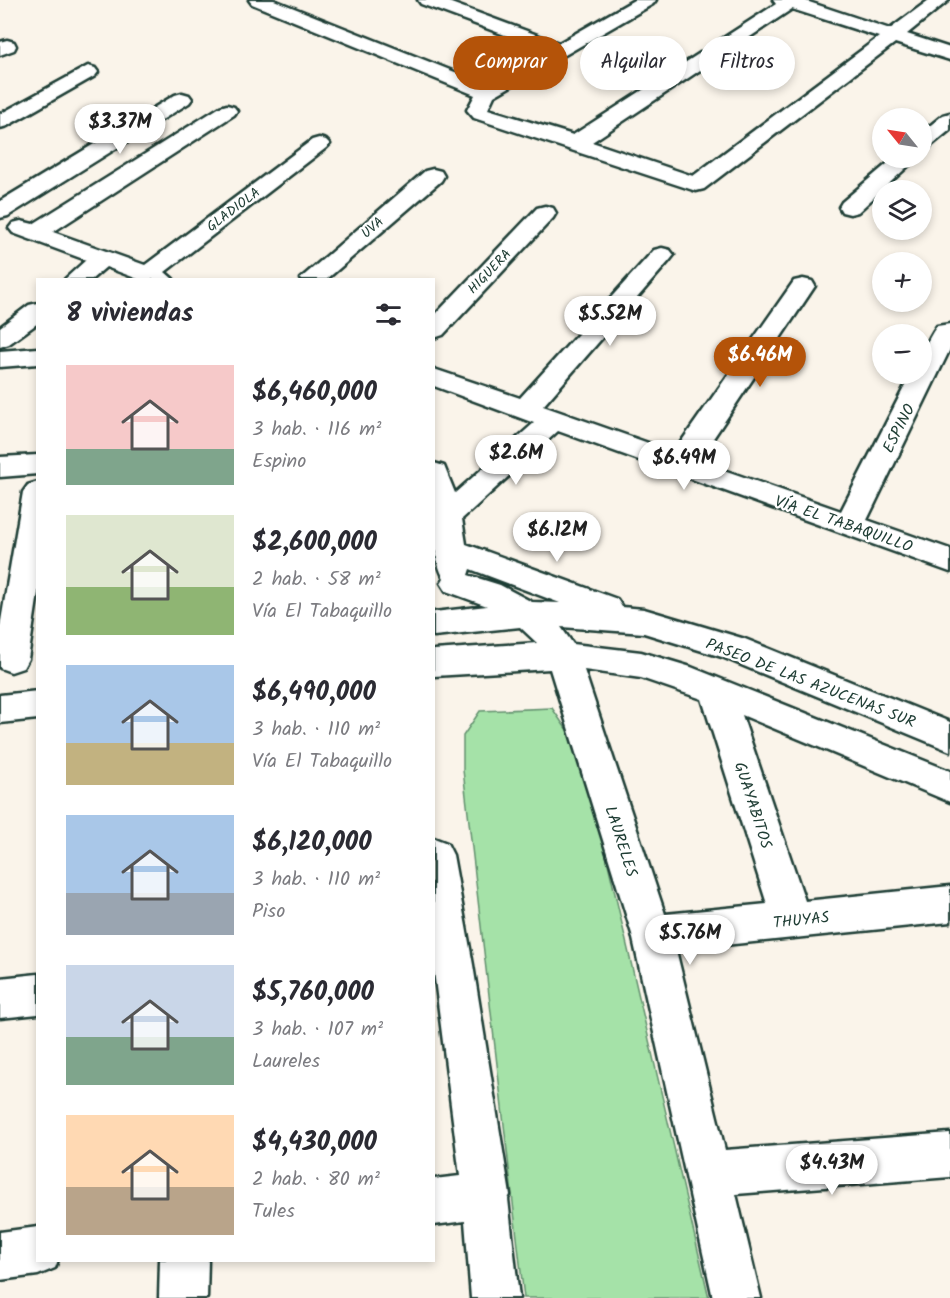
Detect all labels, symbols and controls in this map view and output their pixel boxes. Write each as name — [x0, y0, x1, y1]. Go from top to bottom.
chip: Comprar — [453, 36, 568, 90]
chip: Alquilar — [580, 36, 687, 90]
chip: Filtros — [699, 36, 795, 90]
pin: $3.37M — [71, 104, 169, 155]
text: $3.37M — [88, 107, 152, 139]
north arrow — [872, 108, 932, 168]
map controls — [872, 108, 932, 384]
button: layers — [872, 180, 932, 240]
street label: GLADIOLA — [202, 182, 265, 237]
street label: UVA — [356, 212, 389, 244]
street label: HIGUERA — [463, 244, 517, 299]
button: + — [872, 252, 932, 312]
text: 8 viviendas — [66, 293, 193, 335]
pin: $5.52M — [561, 296, 659, 347]
icon: filters — [372, 298, 405, 331]
text: $5.52M — [578, 299, 642, 331]
button: − — [872, 324, 932, 384]
pin: $6.46M — [711, 337, 809, 388]
text: $6.46M — [728, 340, 792, 372]
text: $6,460,000 — [252, 372, 377, 414]
icon: home — [114, 389, 186, 461]
street label: ESPINO — [876, 400, 922, 458]
text: 3 hab. · 116 m² — [252, 414, 381, 446]
pin: $2.6M — [474, 435, 558, 486]
text: $2.6M — [489, 438, 543, 470]
pin: $6.49M — [635, 440, 733, 491]
text: $6.49M — [652, 443, 716, 475]
text: Espino — [252, 446, 306, 478]
street label: VÍA EL TABAQUILLO — [771, 489, 916, 560]
pin: $6.12M — [508, 512, 606, 563]
text: $6.12M — [527, 515, 587, 547]
text: $2,600,000 — [252, 522, 377, 564]
icon: home — [114, 539, 186, 611]
text: 2 hab. · 58 m² — [252, 564, 381, 596]
text: Vía El Tabaquillo — [252, 596, 392, 628]
street label: PASEO DE LAS AZUCENAS SUR — [702, 632, 919, 735]
text: $6,490,000 — [252, 672, 376, 714]
icon: home — [114, 689, 186, 761]
text: 3 hab. · 110 m² — [252, 714, 380, 746]
text: Vía El Tabaquillo — [252, 746, 392, 778]
street label: GUAYABITOS — [727, 759, 779, 853]
street label: LAURELES — [597, 803, 644, 881]
text: $6,120,000 — [252, 822, 371, 864]
icon: home — [114, 839, 186, 911]
text: 3 hab. · 110 m² — [252, 864, 380, 896]
text: Piso — [252, 896, 285, 928]
street label: THUYAS — [772, 905, 831, 936]
pin: $5.76M — [641, 915, 739, 966]
text: $5.76M — [659, 918, 721, 950]
text: $5,760,000 — [252, 972, 374, 1014]
icon: home — [114, 989, 186, 1061]
text: 3 hab. · 107 m² — [252, 1014, 383, 1046]
text: Laureles — [252, 1046, 320, 1078]
text: $4,430,000 — [252, 1122, 377, 1164]
icon: home — [114, 1139, 186, 1211]
pin: $4.43M — [783, 1145, 881, 1196]
text: $4.43M — [800, 1148, 864, 1180]
text: 2 hab. · 80 m² — [252, 1164, 380, 1196]
text: Tules — [252, 1196, 295, 1228]

